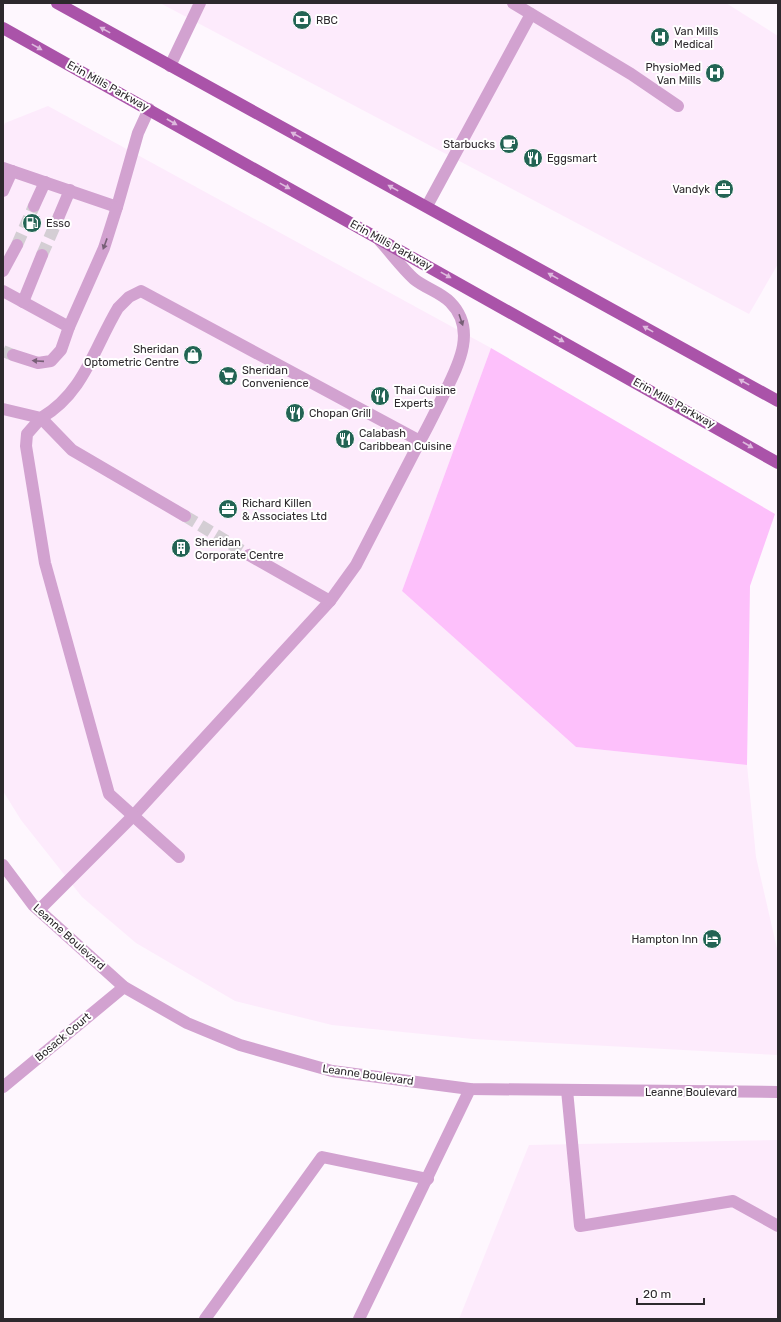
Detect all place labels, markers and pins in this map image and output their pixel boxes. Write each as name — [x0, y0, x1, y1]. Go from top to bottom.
bank icon: RBC — [291, 9, 313, 31]
place label: RBC — [316, 14, 338, 27]
place label: Van Mills Medical — [674, 25, 719, 51]
hospital icon: Van Mills Medical — [649, 26, 671, 48]
place label: PhysioMed Van Mills — [645, 61, 701, 87]
hospital icon: PhysioMed Van Mills — [704, 62, 726, 84]
cafe icon: Starbucks — [498, 133, 520, 155]
place label: Starbucks — [443, 138, 495, 151]
restaurant icon: Eggsmart — [522, 147, 544, 169]
place label: Eggsmart — [547, 152, 597, 165]
office icon: Vandyk — [713, 178, 735, 200]
place label: Vandyk — [672, 183, 710, 196]
fuel station icon: Esso — [21, 212, 43, 234]
place label: Esso — [46, 217, 70, 230]
place label: Sheridan Optometric Centre — [84, 343, 179, 369]
shop icon: Sheridan Optometric Centre — [182, 344, 204, 366]
place label: Sheridan Convenience — [242, 364, 309, 390]
supermarket icon: Sheridan Convenience — [217, 365, 239, 387]
place label: Thai Cuisine Experts — [394, 384, 456, 410]
restaurant icon: Thai Cuisine Experts — [369, 385, 391, 407]
restaurant icon: Chopan Grill — [284, 402, 306, 424]
place label: Chopan Grill — [309, 407, 371, 420]
place label: Calabash Caribbean Cuisine — [359, 427, 452, 453]
restaurant icon: Calabash Caribbean Cuisine — [334, 428, 356, 450]
place label: Richard Killen & Associates Ltd — [242, 497, 327, 523]
office icon: Richard Killen & Associates Ltd — [217, 498, 239, 520]
place label: Sheridan Corporate Centre — [195, 536, 284, 562]
building icon: Sheridan Corporate Centre — [170, 537, 192, 559]
hotel icon: Hampton Inn — [701, 928, 723, 950]
place label: Hampton Inn — [631, 933, 698, 946]

